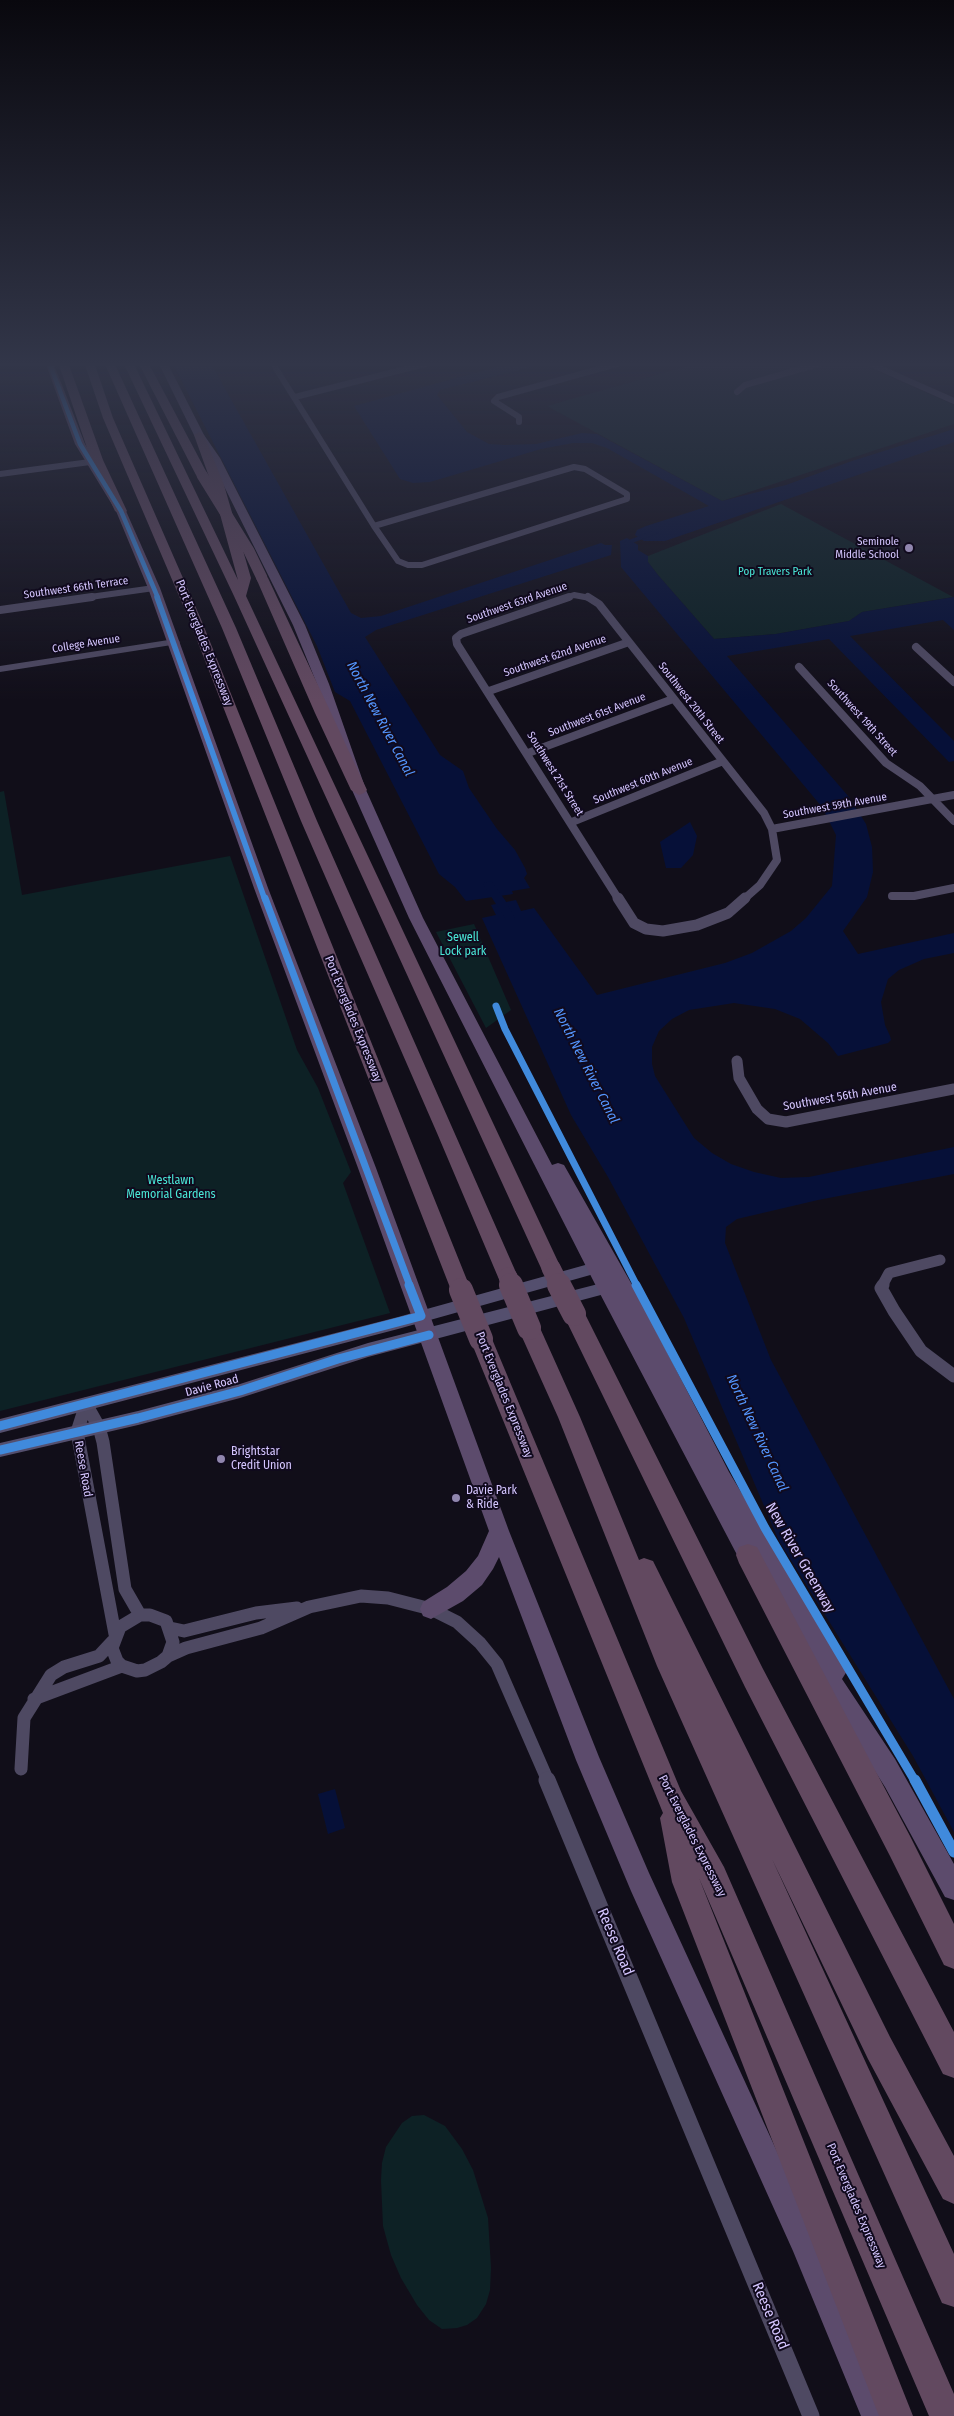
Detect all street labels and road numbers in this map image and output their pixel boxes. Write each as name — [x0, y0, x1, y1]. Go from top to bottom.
street label: Southwest 66th Terrace — [23, 574, 129, 602]
street label: Port Everglades Expressway — [172, 578, 236, 708]
street label: Southwest 63rd Avenue — [465, 580, 569, 626]
street label: College Avenue — [51, 632, 121, 656]
street label: Southwest 62nd Avenue — [502, 632, 608, 680]
street label: Southwest 20th Street — [655, 660, 727, 746]
street label: Southwest 19th Street — [824, 677, 900, 759]
street label: Southwest 61st Avenue — [547, 690, 647, 740]
street label: Southwest 21st Street — [524, 729, 586, 819]
street label: Southwest 60th Avenue — [591, 755, 695, 807]
street label: Southwest 59th Avenue — [782, 790, 888, 822]
street label: Port Everglades Expressway — [321, 954, 385, 1084]
street label: Southwest 56th Avenue — [782, 1080, 898, 1114]
street label: Port Everglades Expressway — [472, 1330, 536, 1460]
street label: Davie Road — [184, 1372, 240, 1400]
street label: Reese Road — [71, 1440, 95, 1498]
street label: New River Greenway — [761, 1500, 839, 1616]
street label: Port Everglades Expressway — [655, 1773, 729, 1899]
street label: Reese Road — [593, 1906, 637, 1978]
street label: Port Everglades Expressway — [823, 2141, 889, 2271]
street label: Reese Road — [748, 2280, 792, 2352]

